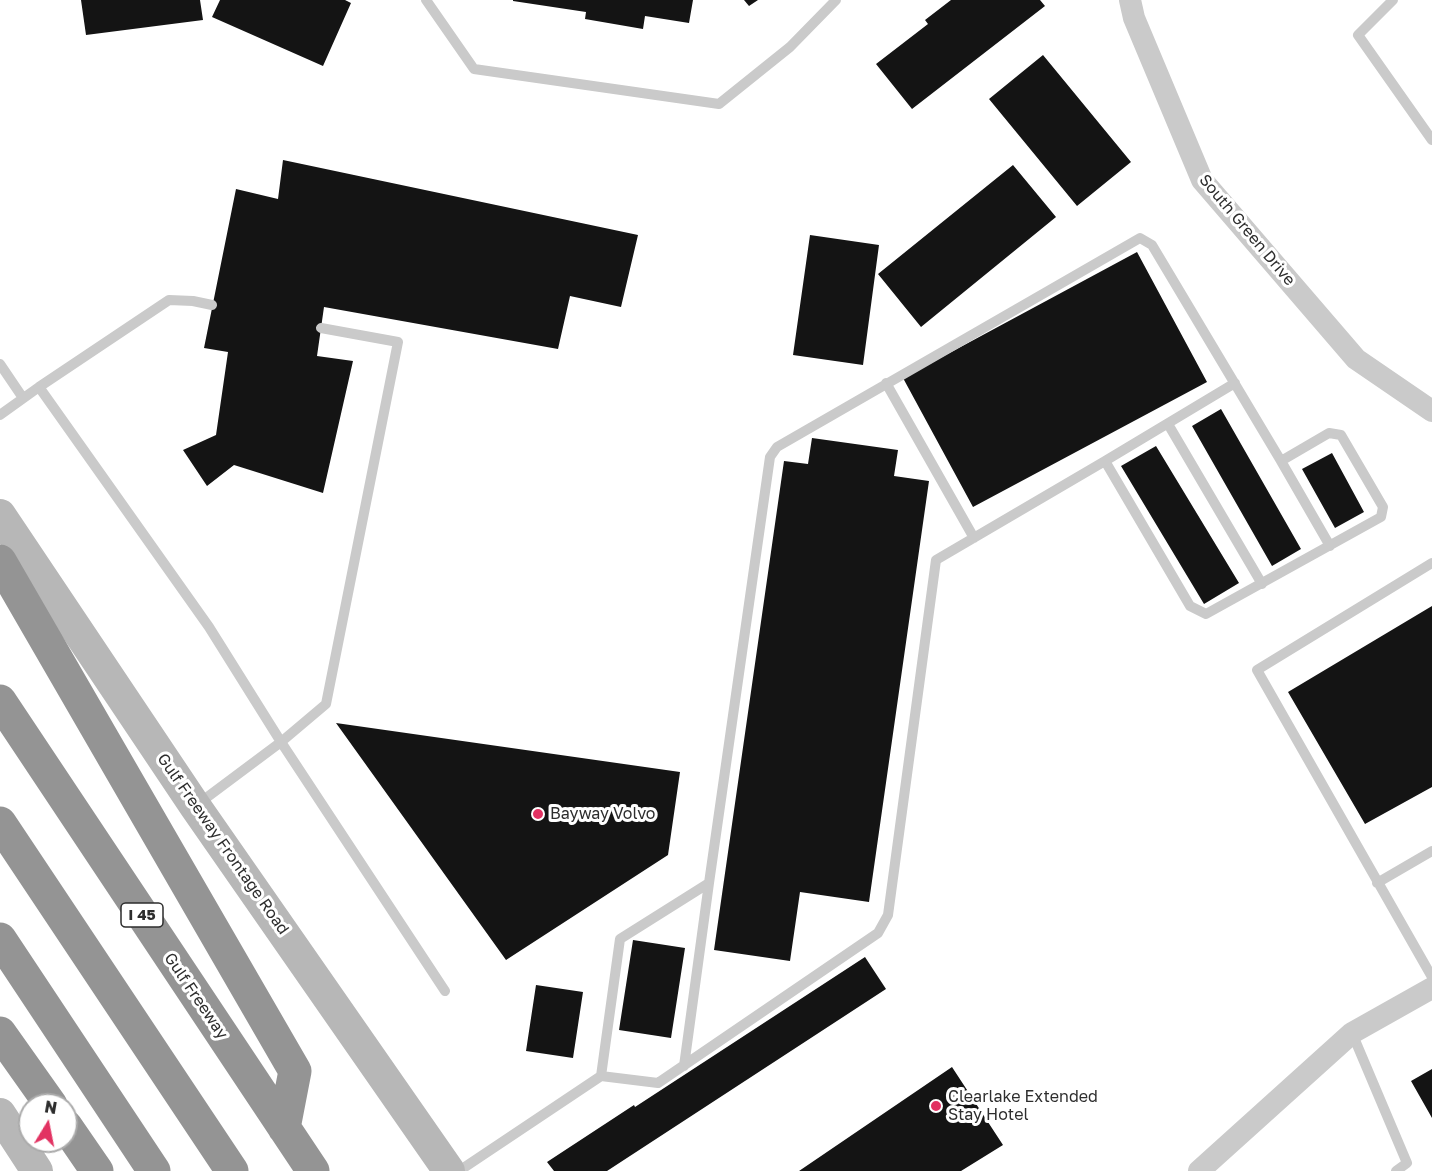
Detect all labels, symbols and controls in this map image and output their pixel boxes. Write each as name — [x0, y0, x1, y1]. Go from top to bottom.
street label: South Green Drive — [1195, 171, 1299, 289]
street label: Gulf Freeway Frontage Road — [153, 750, 293, 938]
place label: Bayway Volvo — [550, 804, 655, 824]
marker: Bayway Volvo — [531, 807, 545, 821]
road number: I 45 — [121, 903, 163, 927]
street label: Gulf Freeway — [160, 949, 232, 1043]
place label: Clearlake Extended Stay Hotel — [948, 1087, 1098, 1125]
north arrow — [18, 1093, 78, 1153]
text: N — [43, 1096, 59, 1118]
marker: Clearlake Extended Stay Hotel — [929, 1099, 943, 1113]

